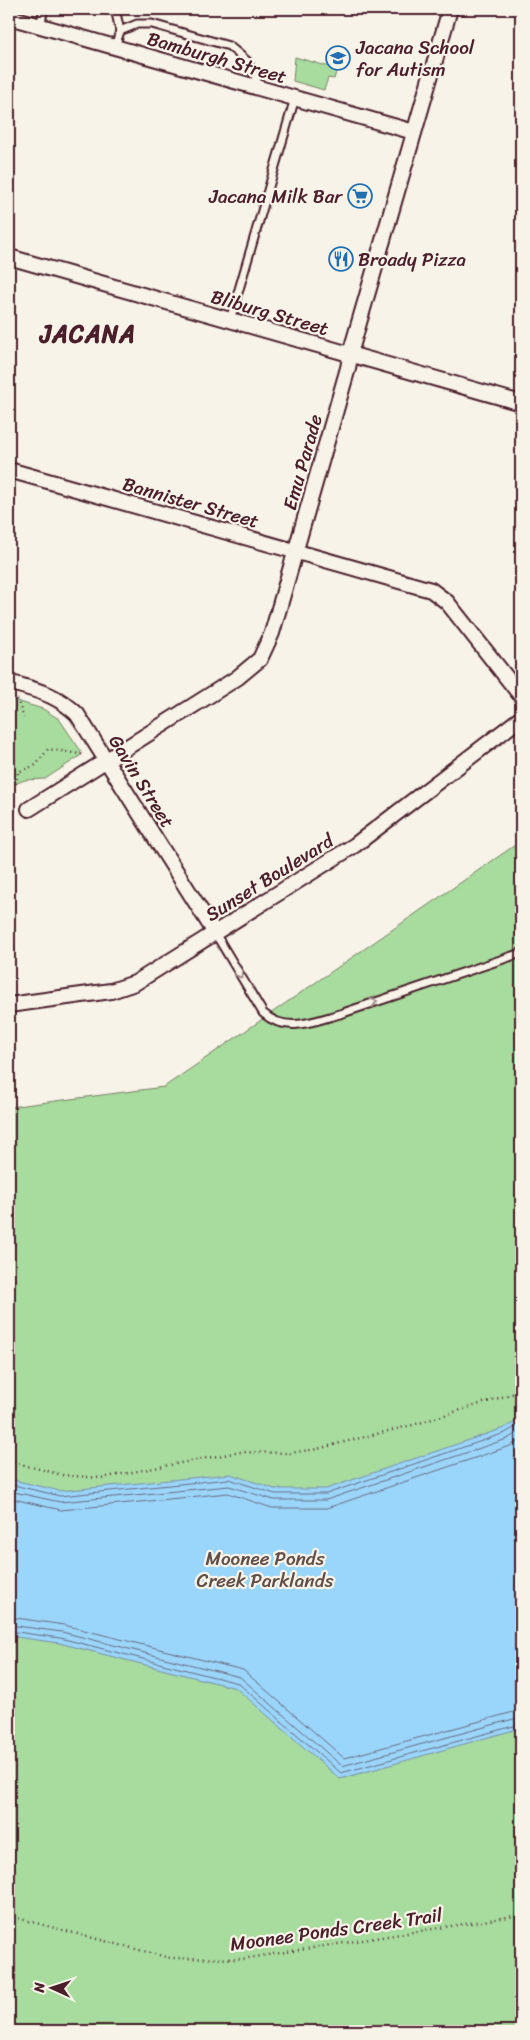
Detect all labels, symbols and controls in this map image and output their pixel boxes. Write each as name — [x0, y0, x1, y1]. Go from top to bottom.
street label: Bamburgh Street — [143, 22, 291, 93]
place label: Jacana School for Autism — [355, 31, 475, 86]
school or university icon: Jacana School for Autism — [325, 45, 351, 71]
place label: Jacana Milk Bar — [208, 180, 343, 213]
supermarket icon: Jacana Milk Bar — [347, 183, 373, 209]
place label: Broady Pizza — [358, 243, 466, 276]
restaurant icon: Broady Pizza — [328, 246, 354, 272]
street label: Bliburg Street — [207, 280, 333, 345]
district label: JACANA — [38, 313, 136, 355]
street label: Emu Parade — [273, 410, 332, 514]
street label: Bannister Street — [119, 467, 263, 538]
street label: Gavin Street — [100, 728, 183, 835]
street label: Sunset Boulevard — [198, 824, 342, 930]
one-way arrow — [233, 970, 243, 979]
one-way arrow — [369, 998, 378, 1008]
park label: Moonee Ponds Creek Parklands — [197, 1542, 334, 1597]
street label: Moonee Ponds Creek Trail — [228, 1898, 445, 1961]
north arrow — [28, 1962, 78, 2012]
text: N — [27, 1982, 52, 1994]

